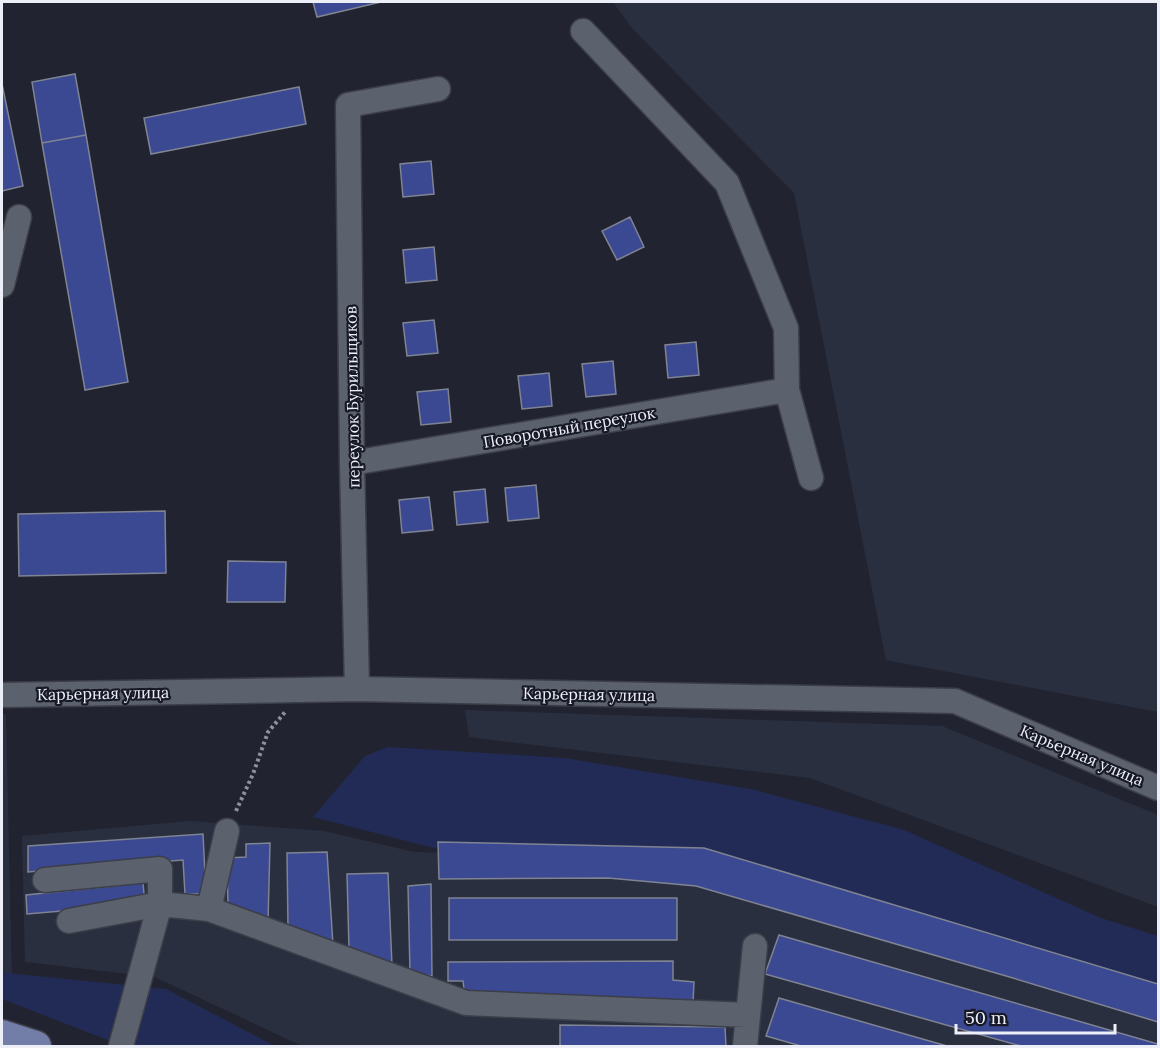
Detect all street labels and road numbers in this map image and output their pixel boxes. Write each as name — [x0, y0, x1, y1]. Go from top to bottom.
street label: переулок Бурильщиков — [340, 306, 364, 488]
street label: Поворотный переулок — [481, 402, 657, 452]
street label: Карьерная улица — [37, 682, 169, 704]
street label: Карьерная улица — [523, 683, 655, 705]
street label: Карьерная улица — [1017, 720, 1147, 790]

